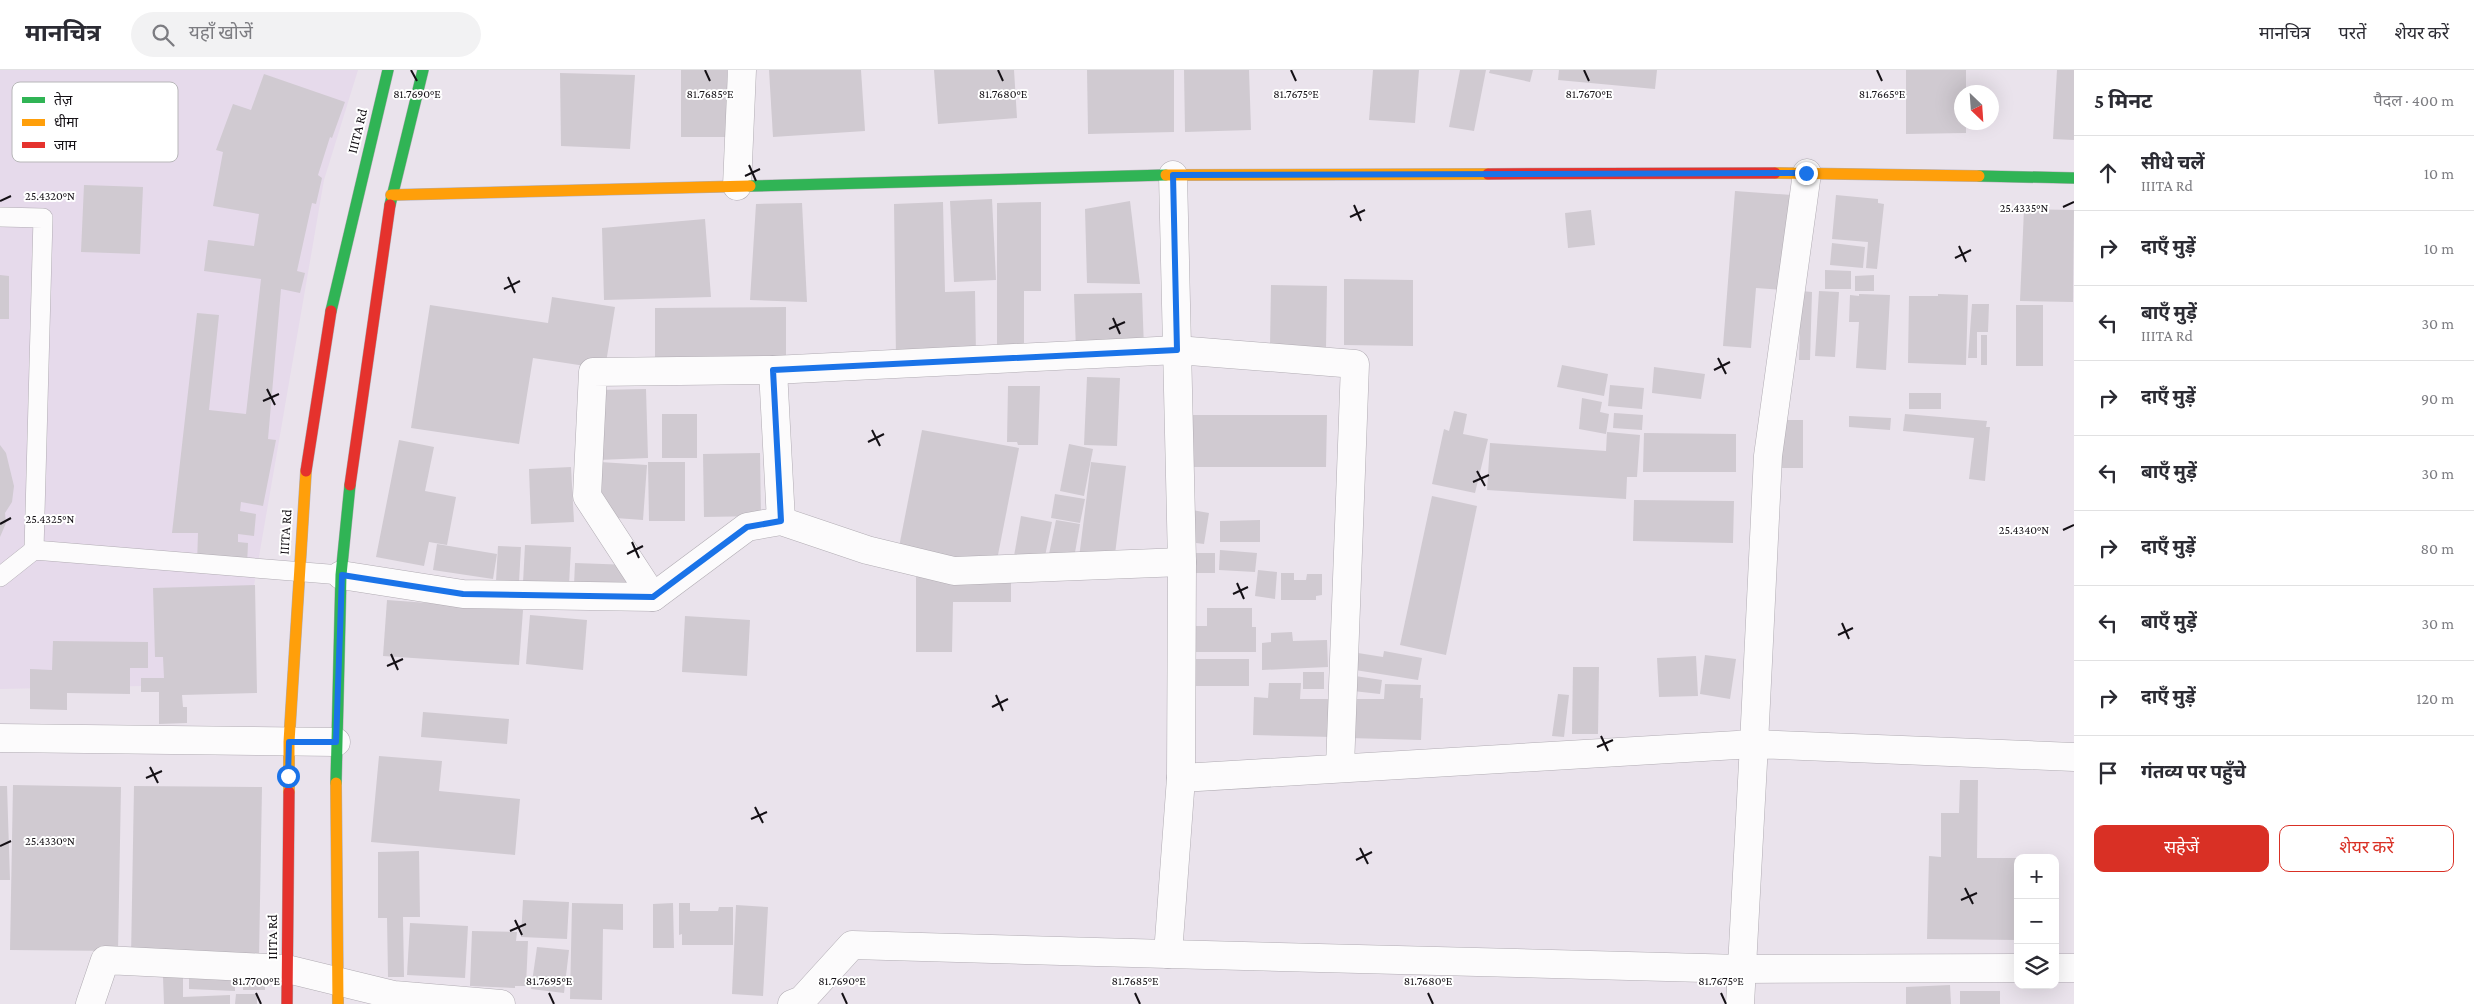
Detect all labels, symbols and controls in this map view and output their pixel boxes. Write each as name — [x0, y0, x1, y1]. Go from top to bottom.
search box — [131, 12, 481, 57]
text: मानचित्र — [25, 19, 101, 46]
icon: search — [149, 21, 177, 49]
text: यहाँ खोजें — [189, 22, 253, 43]
text: मानचित्र — [2259, 23, 2311, 43]
text: परतें — [2339, 23, 2366, 43]
text: शेयर करें — [2394, 23, 2449, 43]
legend — [12, 82, 178, 162]
north arrow — [1954, 85, 1999, 130]
text: 81.7690°E — [393, 87, 441, 101]
text: 81.7685°E — [687, 87, 734, 101]
text: 81.7680°E — [979, 87, 1028, 101]
text: 81.7675°E — [1273, 87, 1319, 101]
text: 81.7670°E — [1566, 87, 1613, 101]
text: 81.7665°E — [1859, 87, 1906, 101]
text: 5 मिनट — [2094, 89, 2152, 113]
text: तेज़ — [54, 91, 73, 108]
text: पैदल · 400 m — [2374, 92, 2454, 109]
street label: IIITA Rd — [344, 106, 370, 155]
text: धीमा — [54, 114, 79, 130]
text: जाम — [54, 137, 77, 153]
text: सीधे चलें — [2141, 152, 2205, 173]
icon: ahead — [2094, 159, 2122, 187]
route end — [1795, 162, 1818, 185]
text: 10 m — [2424, 165, 2454, 182]
text: IIITA Rd — [2141, 177, 2193, 194]
text: 25.4320°N — [25, 189, 75, 203]
text: 25.4335°N — [2000, 201, 2048, 215]
icon: right — [2094, 234, 2122, 262]
text: दाएँ मुड़ें — [2141, 236, 2196, 257]
text: 10 m — [2424, 240, 2454, 257]
text: बाएँ मुड़ें — [2141, 302, 2197, 323]
icon: left — [2094, 309, 2122, 337]
text: 30 m — [2422, 315, 2454, 332]
text: IIITA Rd — [2141, 327, 2193, 344]
icon: right — [2094, 384, 2122, 412]
text: दाएँ मुड़ें — [2141, 386, 2196, 407]
text: 90 m — [2421, 390, 2454, 407]
icon: left — [2094, 459, 2122, 487]
text: बाएँ मुड़ें — [2141, 461, 2197, 482]
text: 30 m — [2422, 465, 2454, 482]
street label: IIITA Rd — [275, 508, 295, 555]
text: 25.4325°N — [26, 512, 74, 526]
text: 25.4340°N — [1999, 523, 2049, 537]
icon: right — [2094, 534, 2122, 562]
text: दाएँ मुड़ें — [2141, 536, 2196, 557]
text: 80 m — [2420, 540, 2454, 557]
icon: left — [2094, 609, 2122, 637]
text: बाएँ मुड़ें — [2141, 611, 2197, 632]
text: 30 m — [2422, 615, 2454, 632]
icon: right — [2094, 684, 2122, 712]
text: दाएँ मुड़ें — [2141, 686, 2196, 707]
text: 120 m — [2416, 690, 2454, 707]
icon: arrive — [2094, 759, 2122, 787]
text: गंतव्य पर पहुँचे — [2141, 761, 2246, 782]
route start — [277, 765, 300, 788]
button: सहेजें — [2094, 825, 2269, 872]
button: शेयर करें — [2279, 825, 2454, 872]
text: 25.4330°N — [25, 834, 75, 848]
map controls — [2014, 854, 2059, 989]
button: + — [2014, 854, 2059, 899]
button: − — [2014, 899, 2059, 944]
street label: IIITA Rd — [264, 914, 280, 960]
button: layers — [2014, 944, 2059, 989]
text: 81.7700°E — [232, 974, 280, 988]
text: 81.7695°E — [526, 974, 573, 988]
text: 81.7690°E — [818, 974, 866, 988]
text: 81.7685°E — [1112, 974, 1159, 988]
text: 81.7680°E — [1404, 974, 1453, 988]
text: 81.7675°E — [1698, 974, 1744, 988]

